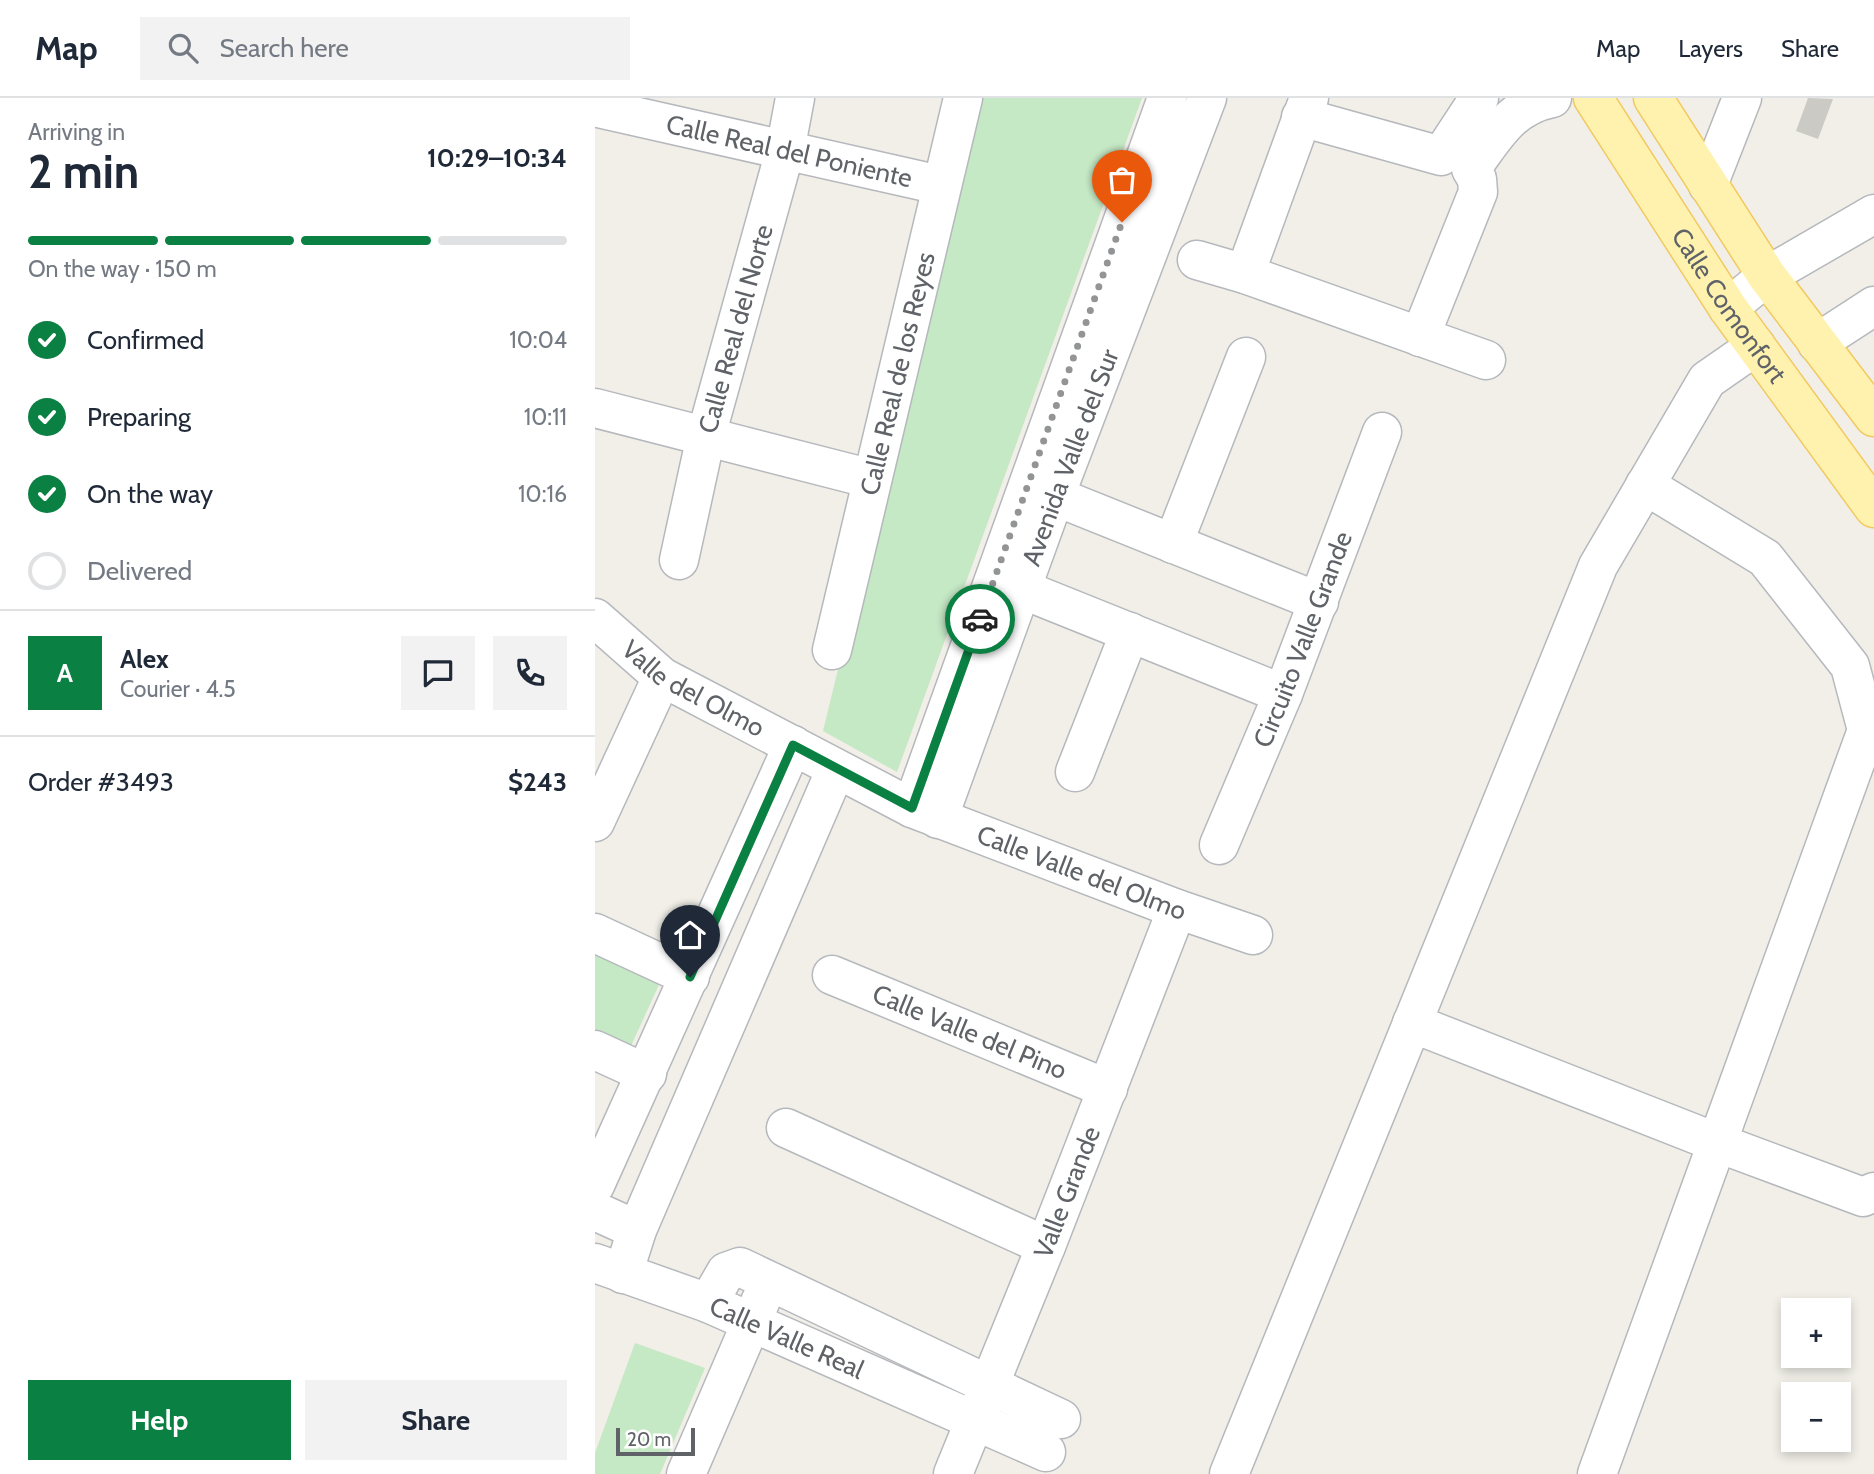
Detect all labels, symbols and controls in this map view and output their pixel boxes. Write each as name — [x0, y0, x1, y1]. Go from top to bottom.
search box — [140, 17, 630, 80]
text: Map — [35, 28, 98, 68]
icon: search — [164, 29, 202, 67]
text: Search here — [220, 32, 349, 64]
text: Map — [1596, 34, 1640, 63]
text: Layers — [1678, 34, 1743, 63]
text: Share — [1781, 34, 1839, 63]
street label: Calle Real del Poniente — [663, 108, 915, 194]
text: Arriving in — [28, 118, 125, 146]
text: 10:29–10:34 — [427, 142, 567, 174]
text: 2 min — [28, 144, 139, 200]
pin — [1092, 150, 1152, 222]
icon: bag — [1103, 161, 1141, 199]
street label: Calle Real del Norte — [692, 221, 780, 437]
street label: Calle Comonfort — [1665, 222, 1793, 389]
street label: Calle Real de los Reyes — [853, 249, 942, 498]
text: On the way · 150 m — [28, 255, 217, 283]
icon: check — [28, 321, 66, 359]
text: Confirmed — [87, 324, 204, 356]
text: 10:04 — [509, 326, 567, 354]
street label: Avenida Valle del Sur — [1015, 344, 1126, 570]
icon: check — [28, 398, 66, 436]
text: Preparing — [87, 401, 191, 433]
text: 10:11 — [524, 403, 567, 431]
icon: check — [28, 475, 66, 513]
text: On the way — [87, 478, 213, 510]
text: 10:16 — [518, 480, 567, 508]
street label: Circuito Valle Grande — [1246, 527, 1359, 752]
text: Delivered — [87, 555, 192, 587]
courier — [945, 584, 1015, 654]
icon: car — [961, 600, 999, 638]
street label: Valle del Olmo — [615, 633, 770, 744]
button: chat — [401, 636, 475, 710]
button: phone — [493, 636, 567, 710]
text: Alex — [120, 643, 169, 675]
text: A — [57, 657, 73, 689]
text: Courier · 4.5 — [120, 675, 236, 703]
text: Order #3493 — [28, 766, 174, 798]
text: $243 — [508, 766, 567, 798]
street label: Calle Valle del Olmo — [972, 818, 1190, 927]
pin — [660, 905, 720, 977]
icon: home — [671, 916, 709, 954]
street label: Calle Valle del Pino — [868, 978, 1072, 1086]
street label: Valle Grande — [1027, 1122, 1107, 1263]
street label: Calle Valle Real — [705, 1290, 869, 1386]
map controls — [1781, 1298, 1851, 1452]
button: + — [1781, 1298, 1851, 1368]
button: Help — [28, 1380, 291, 1460]
button: Share — [305, 1380, 567, 1460]
button: − — [1781, 1382, 1851, 1452]
scale bar — [616, 1425, 695, 1457]
text: 20 m — [627, 1428, 671, 1451]

